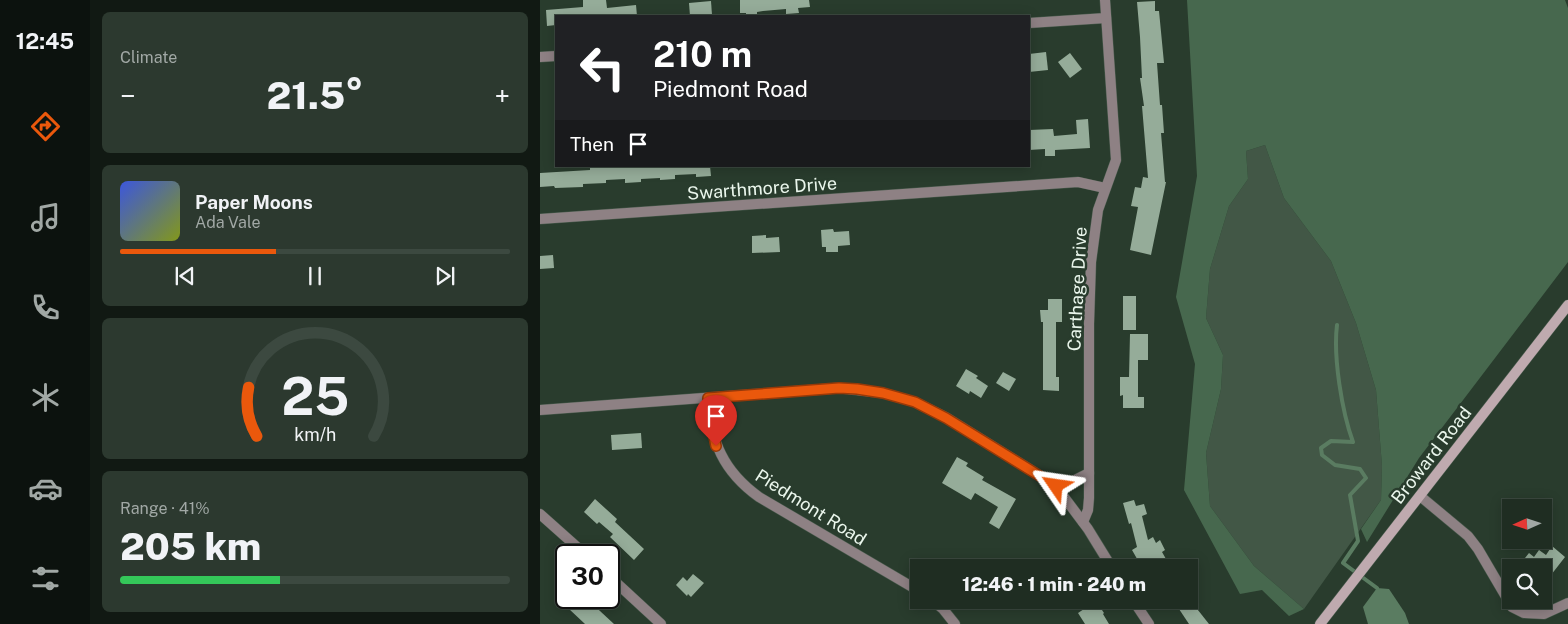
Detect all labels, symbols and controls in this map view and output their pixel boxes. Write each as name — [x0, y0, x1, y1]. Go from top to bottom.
text: 12:45 — [16, 28, 74, 54]
text: 210 m — [653, 34, 752, 75]
icon: left — [570, 35, 635, 100]
text: Climate — [120, 48, 177, 67]
text: 21.5° — [267, 73, 363, 118]
text: Piedmont Road — [653, 76, 808, 102]
text: − — [120, 79, 136, 112]
text: + — [494, 79, 510, 112]
icon: directions — [28, 109, 63, 144]
icon: arrive — [624, 130, 652, 158]
text: Then — [570, 133, 614, 155]
street label: Swarthmore Drive — [686, 172, 838, 204]
text: Paper Moons — [195, 191, 313, 213]
icon: music — [28, 200, 63, 235]
text: Ada Vale — [195, 213, 260, 232]
street label: Carthage Drive — [1063, 226, 1091, 352]
icon: previous — [171, 262, 199, 290]
icon: pause — [301, 262, 329, 290]
icon: next — [431, 262, 459, 290]
icon: phone — [28, 290, 63, 325]
text: 25 — [281, 366, 349, 427]
icon: climate — [28, 380, 63, 415]
pin — [695, 395, 737, 446]
icon: arrive — [702, 402, 730, 430]
street label: Broward Road — [1387, 402, 1475, 508]
text: km/h — [294, 424, 336, 445]
position arrow — [1029, 459, 1081, 511]
street label: Piedmont Road — [752, 465, 870, 549]
icon: car — [28, 471, 63, 506]
text: Range · 41% — [120, 499, 210, 518]
north arrow — [1502, 499, 1552, 549]
map controls — [1502, 499, 1552, 609]
text: 205 km — [120, 524, 261, 569]
speed limit sign: 30 — [555, 544, 620, 609]
button: search — [1502, 559, 1552, 609]
icon: filters — [28, 561, 63, 596]
text: 12:46 · 1 min · 240 m — [962, 573, 1146, 595]

